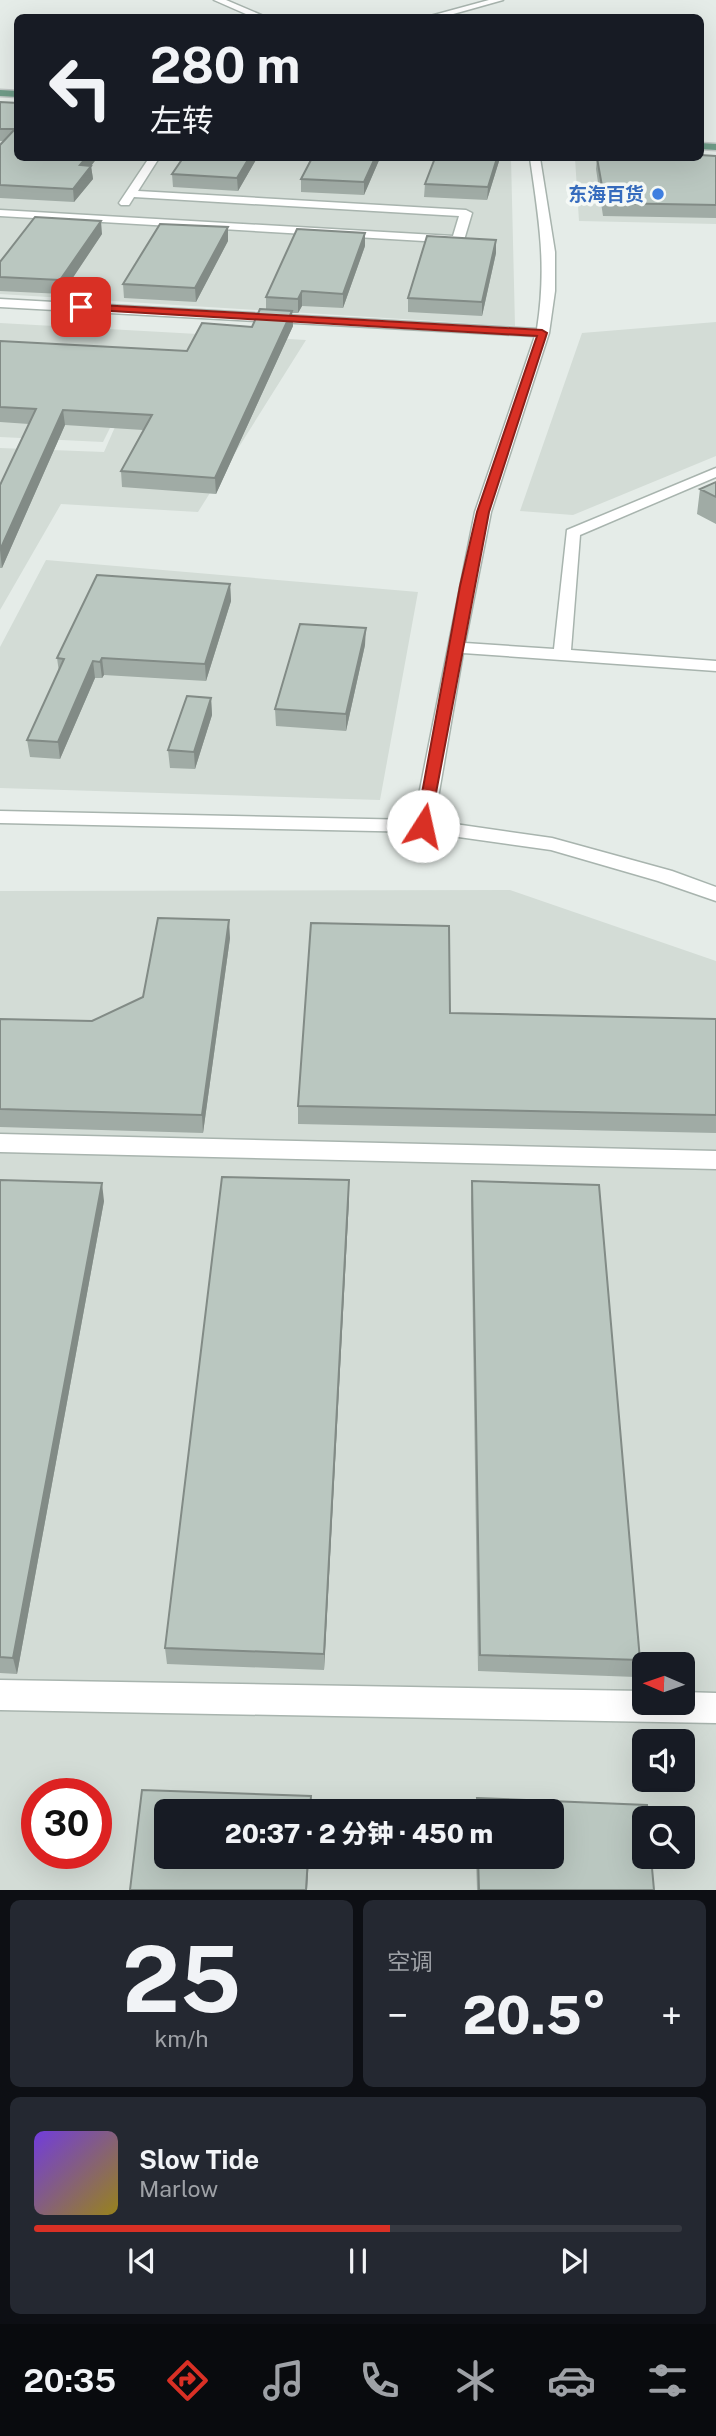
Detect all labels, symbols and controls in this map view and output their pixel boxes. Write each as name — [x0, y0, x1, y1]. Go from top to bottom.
text: 280 m — [150, 36, 300, 94]
icon: left — [35, 42, 126, 133]
text: 左转 — [150, 102, 214, 139]
place label: 东海百货 — [568, 183, 644, 205]
marker: 东海百货 — [650, 186, 666, 202]
pin — [51, 277, 111, 337]
icon: arrive — [62, 288, 100, 326]
position arrow — [386, 789, 460, 863]
north arrow — [632, 1652, 695, 1715]
map controls — [632, 1652, 695, 1869]
button: sound — [632, 1729, 695, 1792]
speed limit sign: 30 — [21, 1778, 112, 1869]
button: search — [632, 1806, 695, 1869]
text: 20:37 · 2 分钟 · 450 m — [225, 1818, 493, 1849]
text: 25 — [122, 1926, 241, 2032]
text: 空调 — [387, 1948, 433, 1975]
text: 20.5° — [462, 1985, 607, 2046]
text: − — [387, 1993, 408, 2038]
text: + — [661, 1993, 682, 2038]
text: km/h — [154, 2025, 209, 2052]
text: Slow Tide — [139, 2144, 259, 2175]
text: Marlow — [139, 2175, 218, 2202]
icon: previous — [123, 2242, 161, 2280]
icon: pause — [339, 2242, 377, 2280]
icon: next — [555, 2242, 593, 2280]
icon: directions — [163, 2356, 212, 2405]
icon: music — [259, 2356, 308, 2405]
icon: phone — [355, 2356, 404, 2405]
icon: climate — [451, 2356, 500, 2405]
icon: car — [547, 2356, 596, 2405]
icon: filters — [643, 2356, 692, 2405]
text: 20:35 — [24, 2362, 116, 2399]

